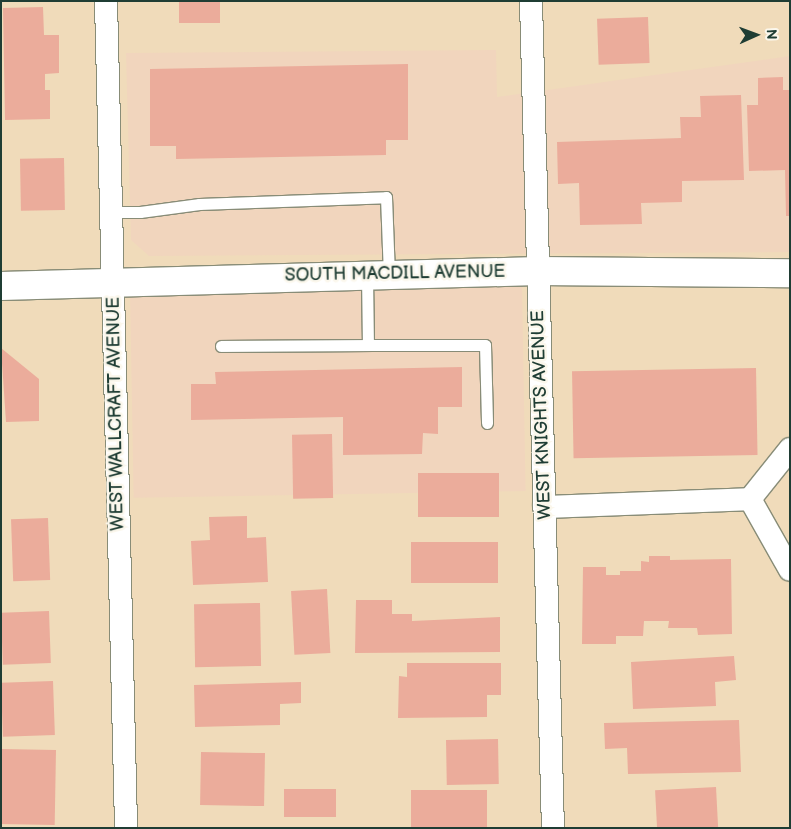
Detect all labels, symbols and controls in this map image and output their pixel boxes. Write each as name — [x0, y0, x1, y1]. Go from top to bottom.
north arrow — [731, 10, 781, 60]
text: N — [763, 29, 780, 40]
street label: SOUTH MACDILL AVENUE — [284, 261, 506, 287]
street label: WEST WALLCRAFT AVENUE — [103, 296, 129, 532]
street label: WEST KNIGHTS AVENUE — [528, 310, 556, 520]

